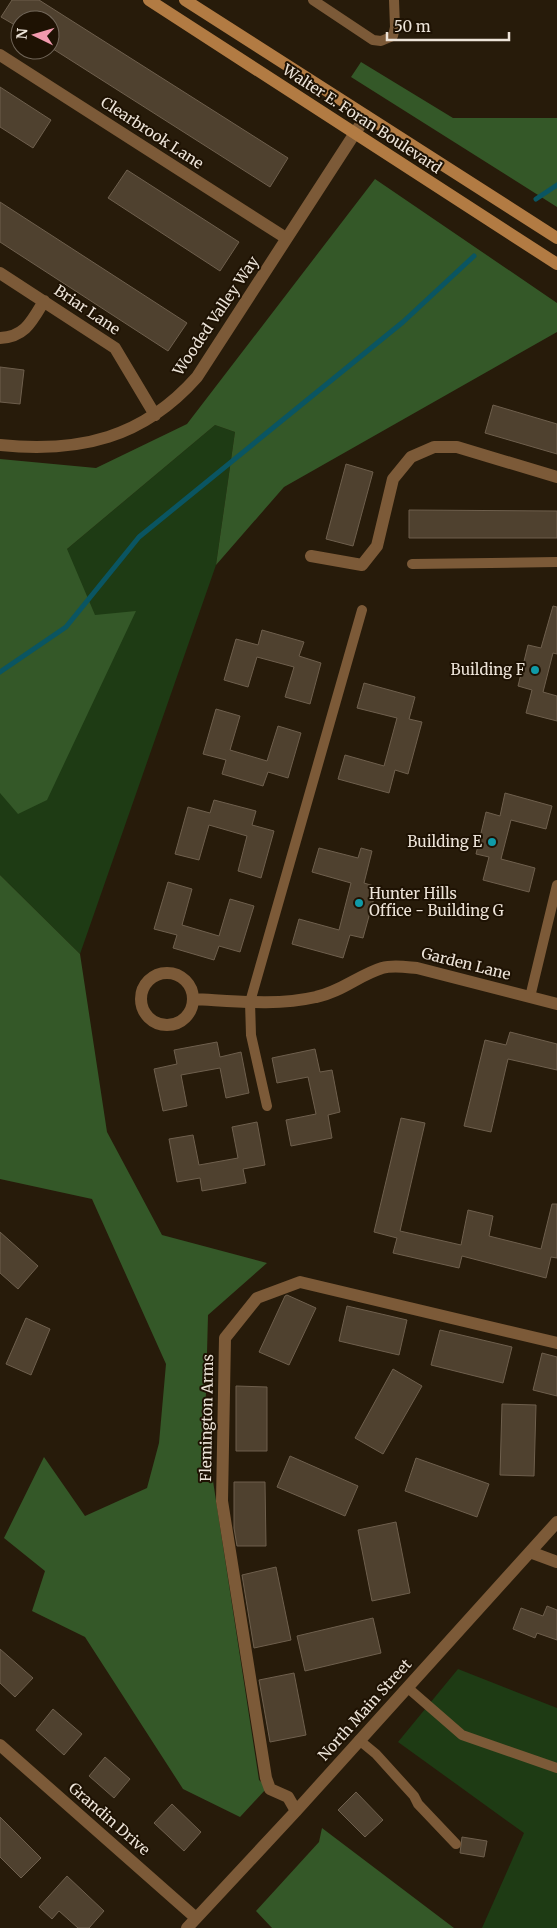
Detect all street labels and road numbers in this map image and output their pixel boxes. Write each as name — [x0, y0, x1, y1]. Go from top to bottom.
street label: Walter E. Foran Boulevard — [278, 59, 445, 177]
street label: Clearbrook Lane — [97, 92, 207, 173]
street label: Wooded Valley Way — [168, 252, 263, 380]
street label: Briar Lane — [51, 281, 124, 339]
street label: Garden Lane — [420, 943, 513, 984]
street label: Flemington Arms — [196, 1354, 217, 1482]
street label: North Main Street — [314, 1655, 415, 1764]
street label: Grandin Drive — [65, 1778, 154, 1859]

